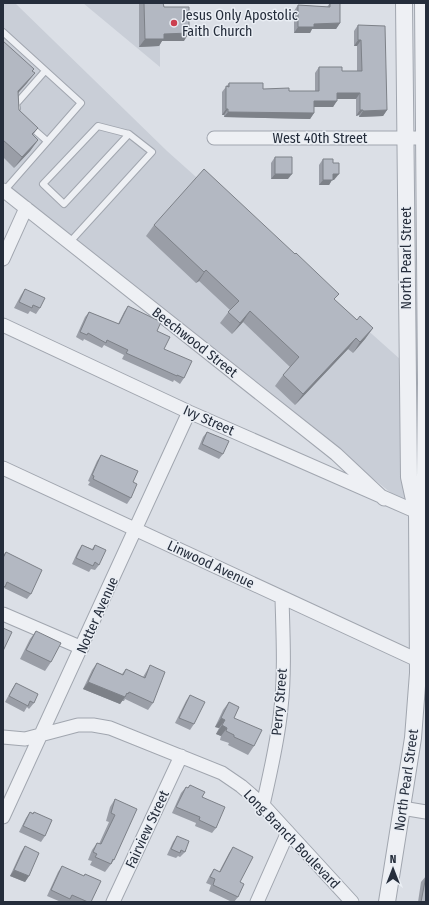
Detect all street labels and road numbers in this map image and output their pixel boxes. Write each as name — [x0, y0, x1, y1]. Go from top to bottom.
street label: West 40th Street — [273, 130, 368, 147]
street label: North Pearl Street — [398, 206, 415, 309]
street label: Beechwood Street — [148, 304, 241, 381]
street label: Ivy Street — [181, 402, 237, 439]
street label: Linwood Avenue — [165, 537, 257, 592]
street label: Notter Avenue — [73, 574, 122, 656]
street label: Perry Street — [268, 667, 291, 736]
street label: North Pearl Street — [391, 728, 422, 832]
street label: Long Branch Boulevard — [240, 786, 343, 892]
street label: Fairview Street — [122, 787, 173, 871]

